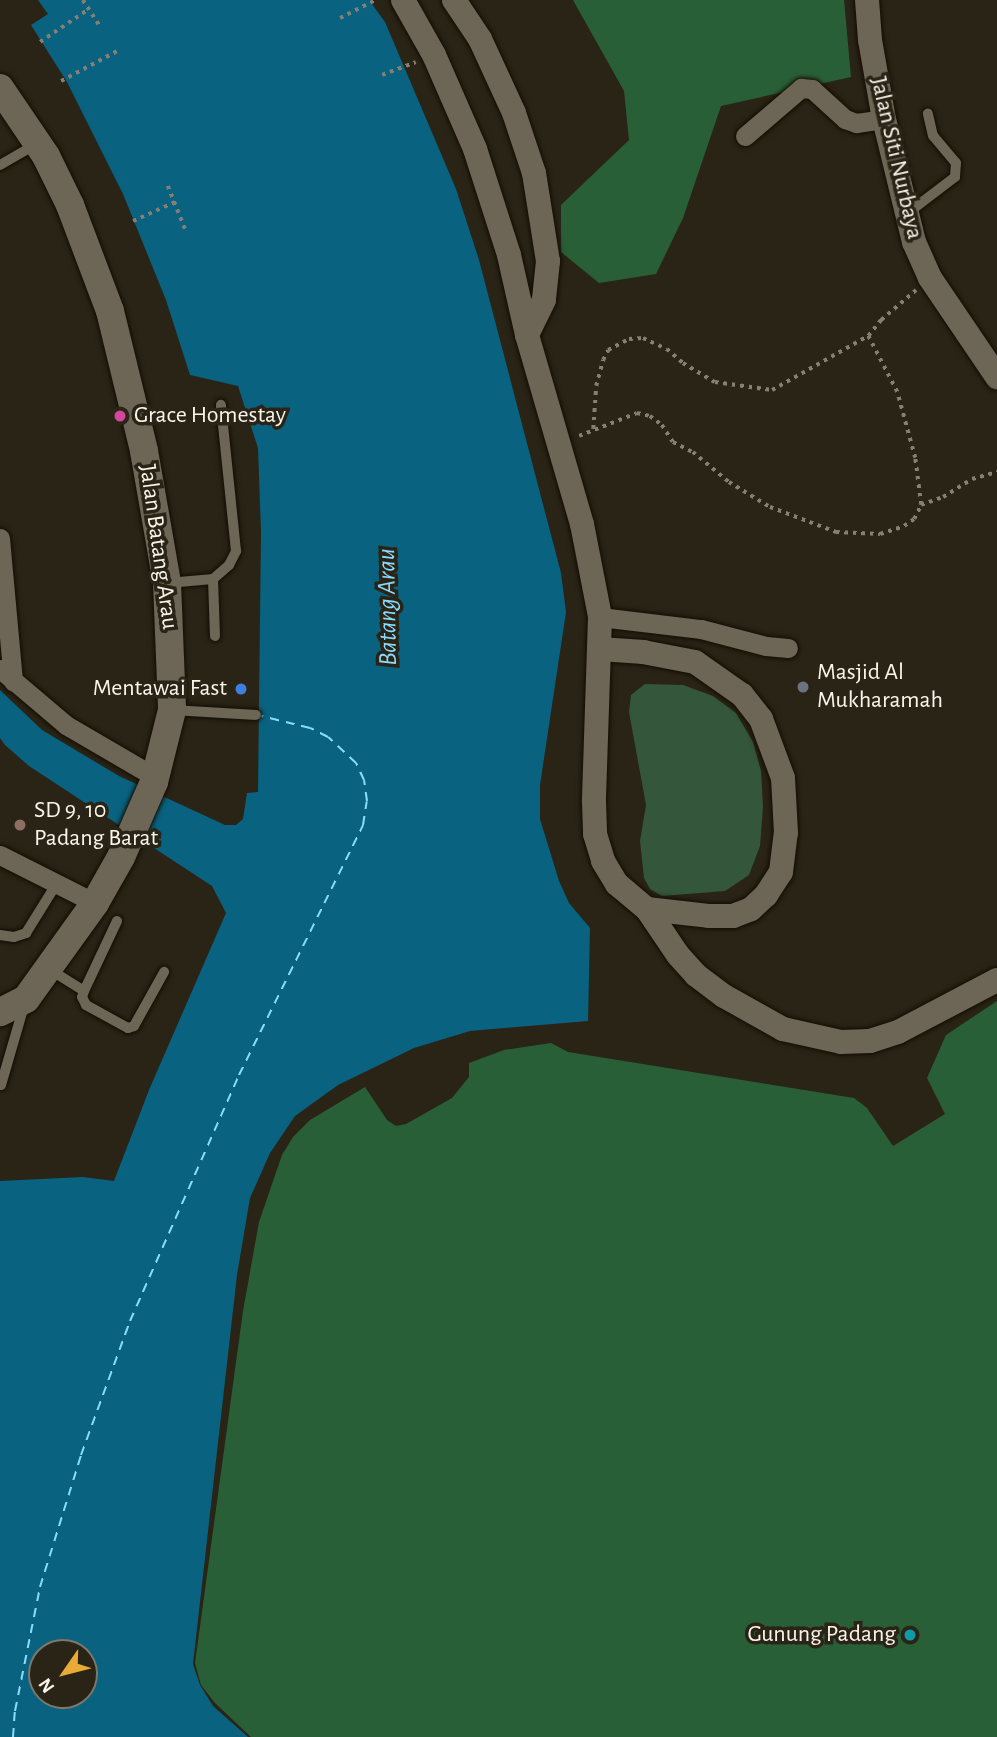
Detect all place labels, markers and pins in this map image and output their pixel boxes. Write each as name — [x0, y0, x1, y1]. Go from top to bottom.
place label: Grace Homestay — [134, 402, 286, 430]
marker: Grace Homestay — [112, 408, 128, 424]
place label: Masjid Al Mukharamah — [817, 659, 943, 715]
place label: Mentawai Fast — [93, 675, 227, 703]
marker: Masjid Al Mukharamah — [795, 679, 811, 695]
marker: Mentawai Fast — [233, 681, 249, 697]
place label: SD 9, 10 Padang Barat — [34, 797, 158, 853]
marker: SD 9, 10 Padang Barat — [12, 817, 28, 833]
place label: Gunung Padang — [747, 1621, 896, 1649]
marker: Gunung Padang — [902, 1627, 918, 1643]

